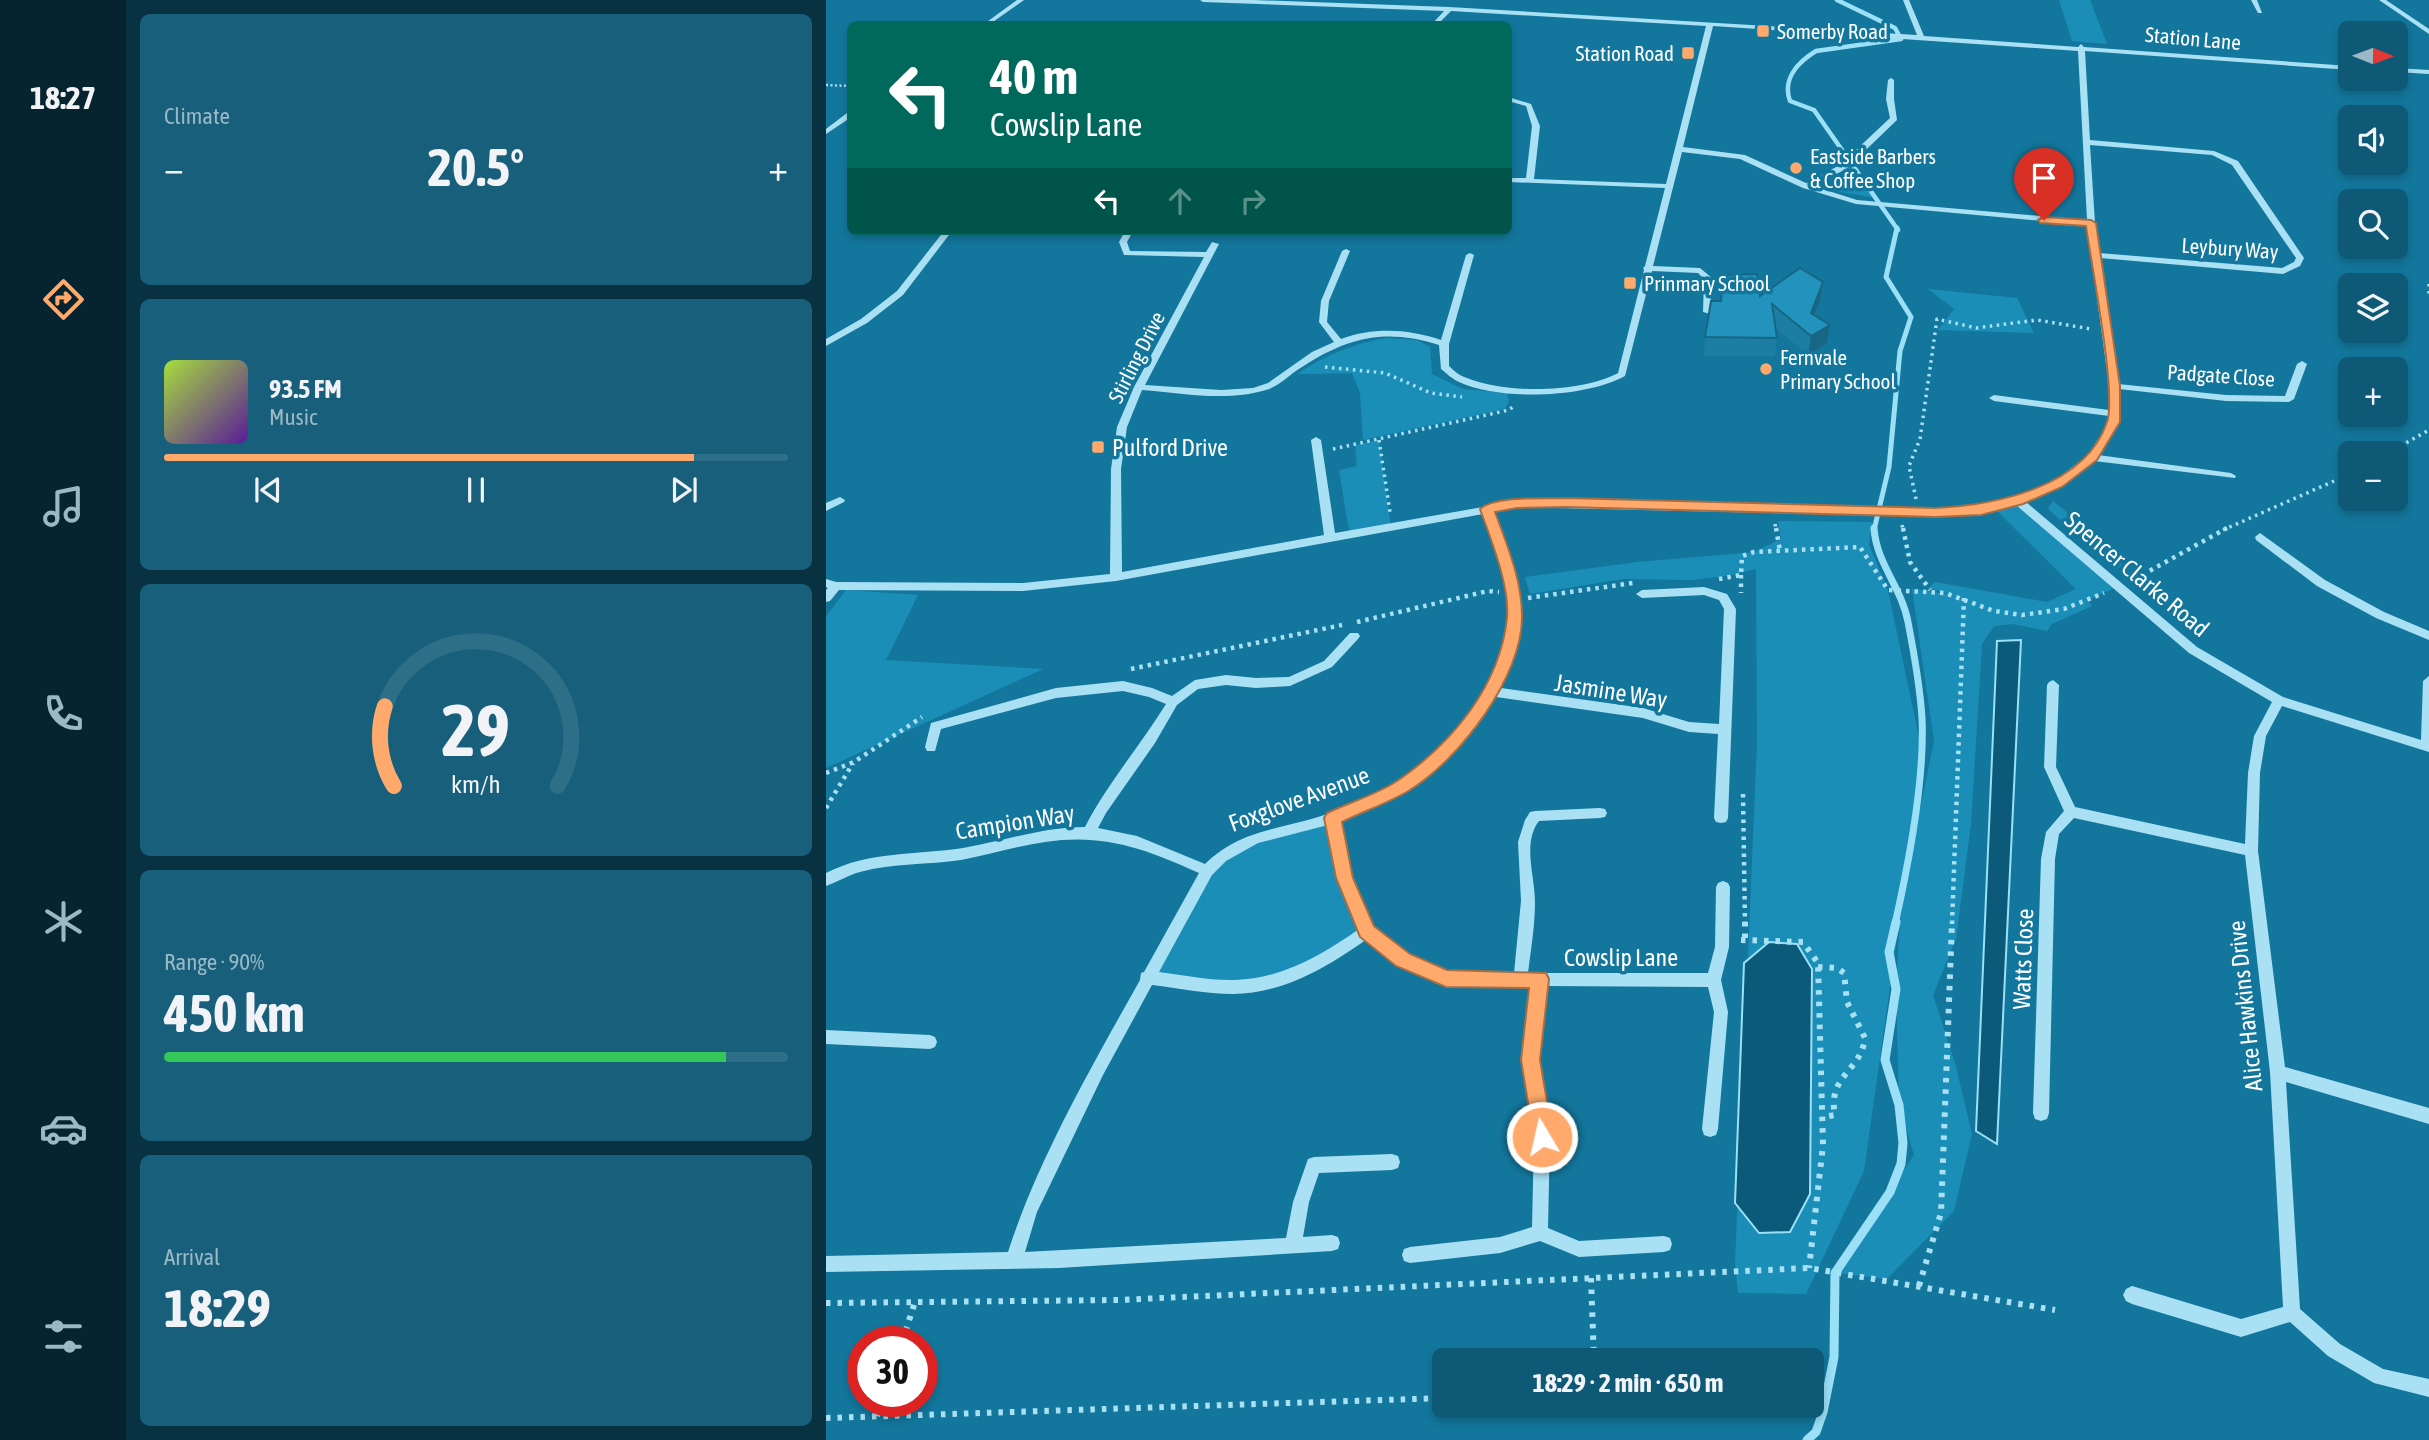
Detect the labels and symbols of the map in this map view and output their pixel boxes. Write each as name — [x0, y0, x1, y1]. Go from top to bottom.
place label: Somerby Road — [1777, 19, 1888, 43]
north arrow — [2338, 21, 2408, 91]
street label: Station Lane — [2144, 22, 2242, 54]
marker: Somerby Road — [1755, 23, 1771, 39]
place label: Station Road — [1575, 41, 1674, 65]
marker: Station Road — [1680, 45, 1696, 61]
place label: Eastside Barbers & Coffee Shop — [1810, 144, 1936, 192]
pin — [2014, 148, 2074, 220]
marker: Eastside Barbers & Coffee Shop — [1788, 160, 1804, 176]
street label: Leybury Way — [2181, 233, 2280, 263]
place label: Prinmary School — [1644, 271, 1771, 295]
marker: Prinmary School — [1622, 275, 1638, 291]
street label: Stirling Drive — [1103, 307, 1169, 407]
place label: Fernvale Primary School — [1780, 345, 1896, 393]
street label: Padgate Close — [2166, 359, 2276, 391]
marker: Fernvale Primary School — [1758, 361, 1774, 377]
place label: Pulford Drive — [1112, 434, 1228, 461]
marker: Pulford Drive — [1090, 439, 1106, 455]
street label: Spencer Clarke Road — [2060, 506, 2214, 642]
street label: Jasmine Way — [1553, 669, 1669, 713]
street label: Foxglove Avenue — [1225, 761, 1373, 837]
street label: Campion Way — [954, 799, 1077, 845]
street label: Watts Close — [2008, 908, 2038, 1010]
street label: Alice Hawkins Drive — [2223, 919, 2267, 1093]
street label: Cowslip Lane — [1564, 944, 1678, 971]
position arrow — [1505, 1100, 1579, 1174]
speed limit sign: 30 — [847, 1326, 938, 1417]

